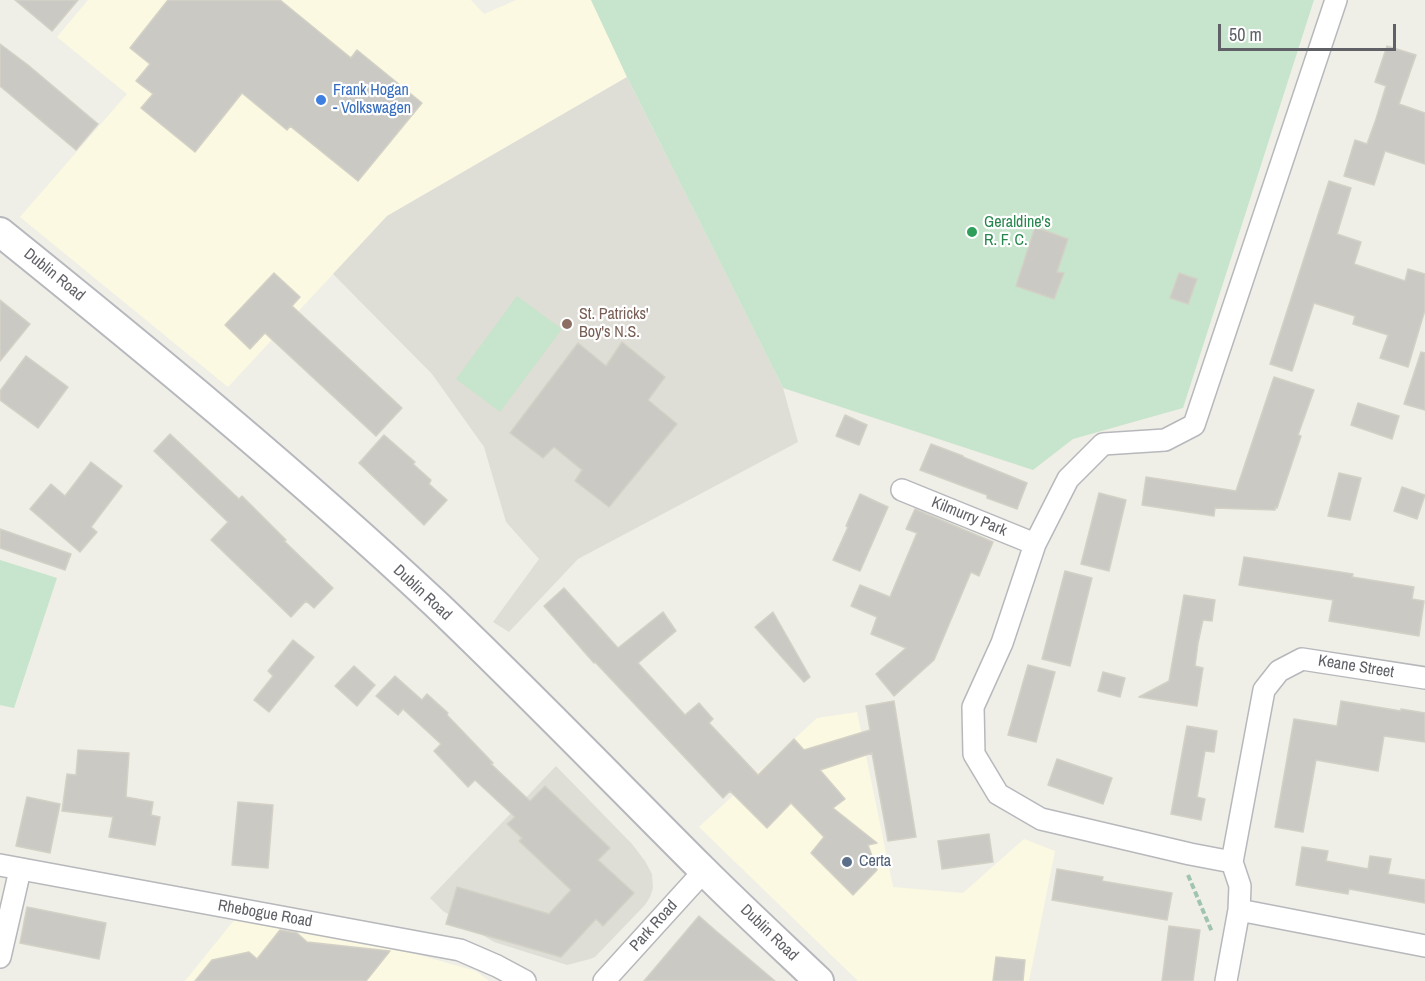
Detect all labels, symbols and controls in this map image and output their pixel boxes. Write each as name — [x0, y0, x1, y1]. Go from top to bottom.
scale bar — [1221, 12, 1400, 50]
text: 50 m — [1229, 22, 1262, 47]
place label: Frank Hogan - Volkswagen — [333, 81, 411, 119]
marker: Frank Hogan - Volkswagen — [314, 93, 328, 107]
place label: Geraldine's R. F. C. — [984, 213, 1051, 251]
marker: Geraldine's R. F. C. — [965, 225, 979, 239]
street label: Dublin Road — [20, 245, 88, 305]
place label: St. Patricks' Boy's N.S. — [579, 305, 649, 343]
marker: St. Patricks' Boy's N.S. — [560, 317, 574, 331]
street label: Kilmurry Park — [929, 493, 1009, 541]
street label: Dublin Road — [389, 561, 455, 625]
street label: Keane Street — [1317, 652, 1395, 682]
place label: Certa — [859, 852, 891, 872]
marker: Certa — [840, 855, 854, 869]
street label: Rhebogue Road — [216, 896, 314, 932]
street label: Park Road — [626, 897, 682, 955]
street label: Dublin Road — [736, 901, 802, 965]

